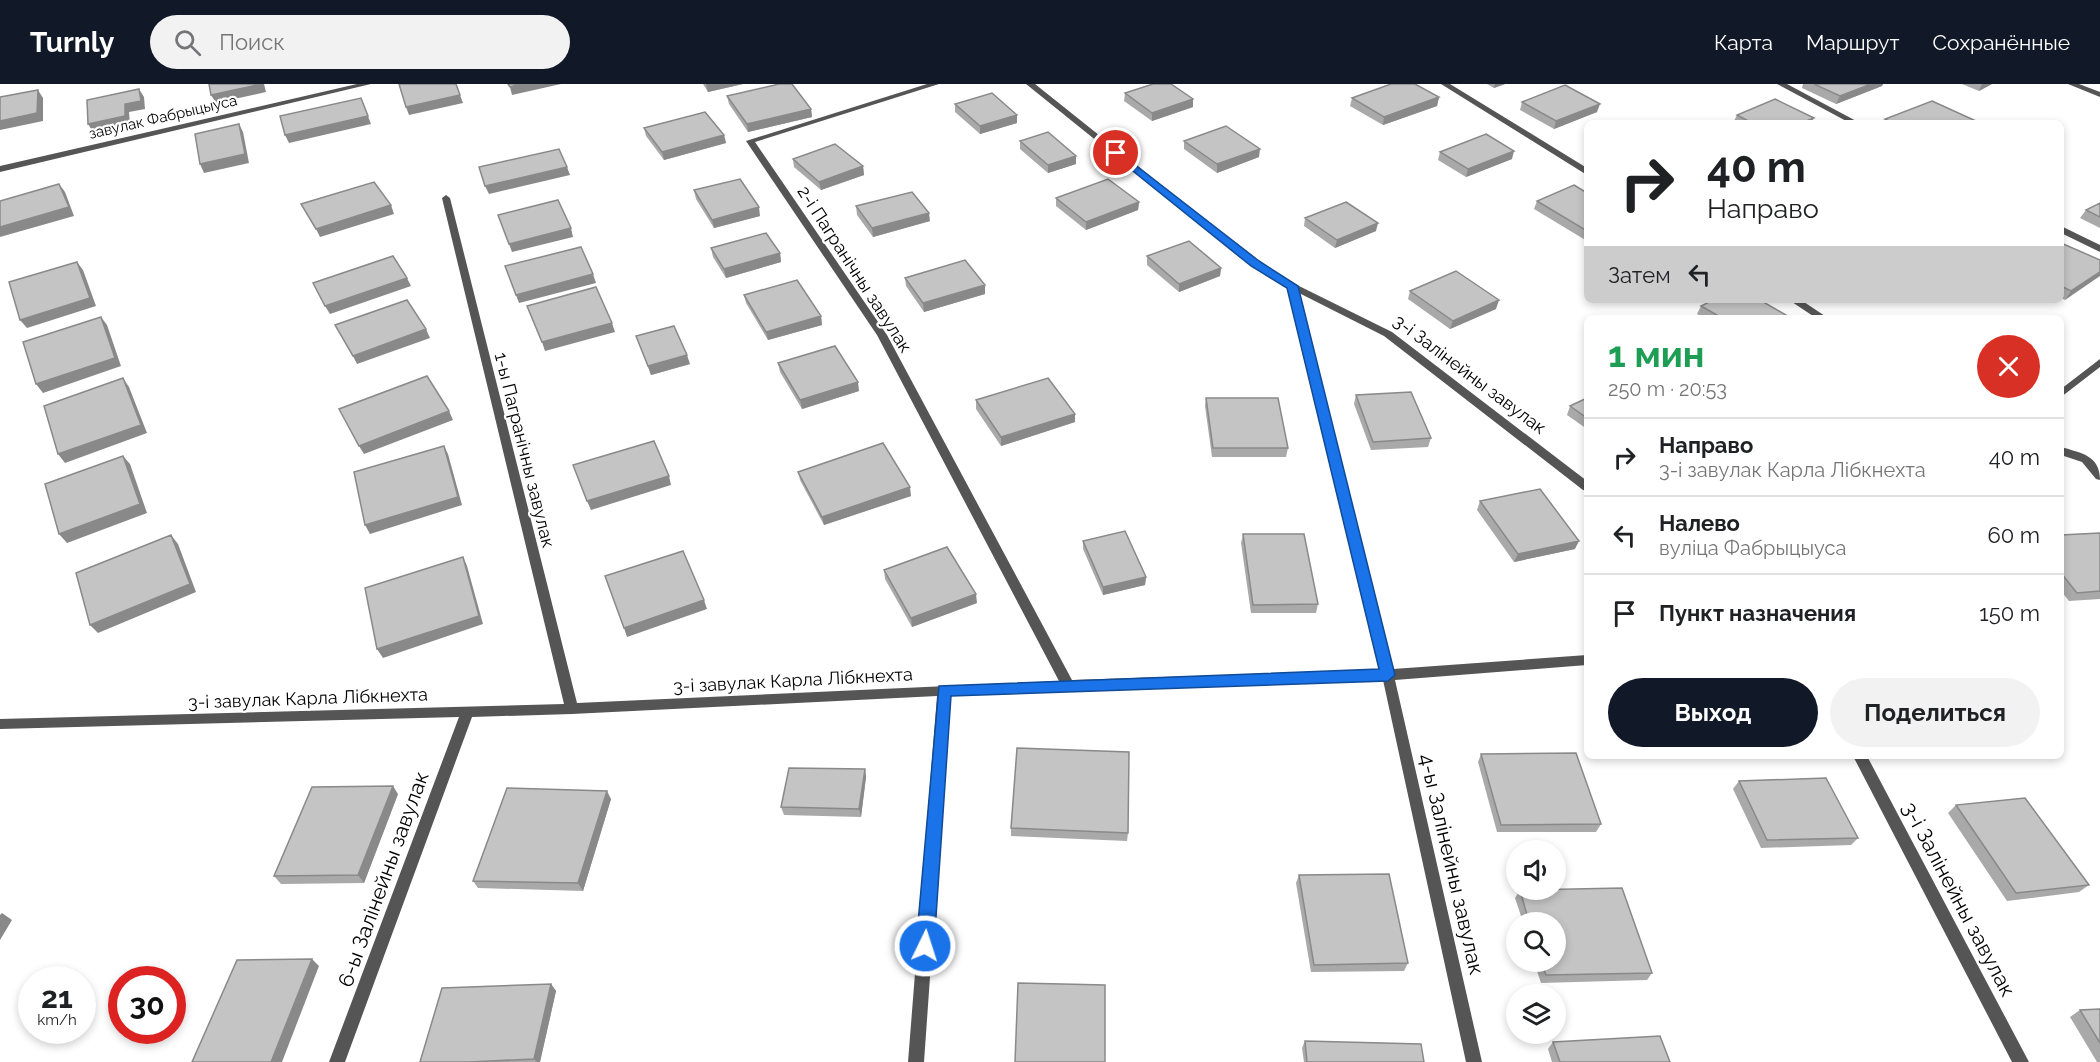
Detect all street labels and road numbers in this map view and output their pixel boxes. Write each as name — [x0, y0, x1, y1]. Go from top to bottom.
street label: завулак Фабрыцыуса — [87, 91, 239, 143]
street label: 2-і Пагранічны завулак — [793, 182, 917, 356]
street label: 3-і Залінейны завулак — [1390, 310, 1550, 438]
street label: 1-ы Пагранічны завулак — [491, 350, 559, 550]
street label: 3-і завулак Карла Лібкнехта — [673, 663, 913, 697]
street label: 3-і завулак Карла Лібкнехта — [188, 683, 428, 713]
street label: 4-ы Залінейны завулак — [1414, 751, 1490, 977]
street label: 6-ы Залінейны завулак — [332, 768, 434, 990]
street label: 3-і Залінейны завулак — [1897, 798, 2021, 1000]

